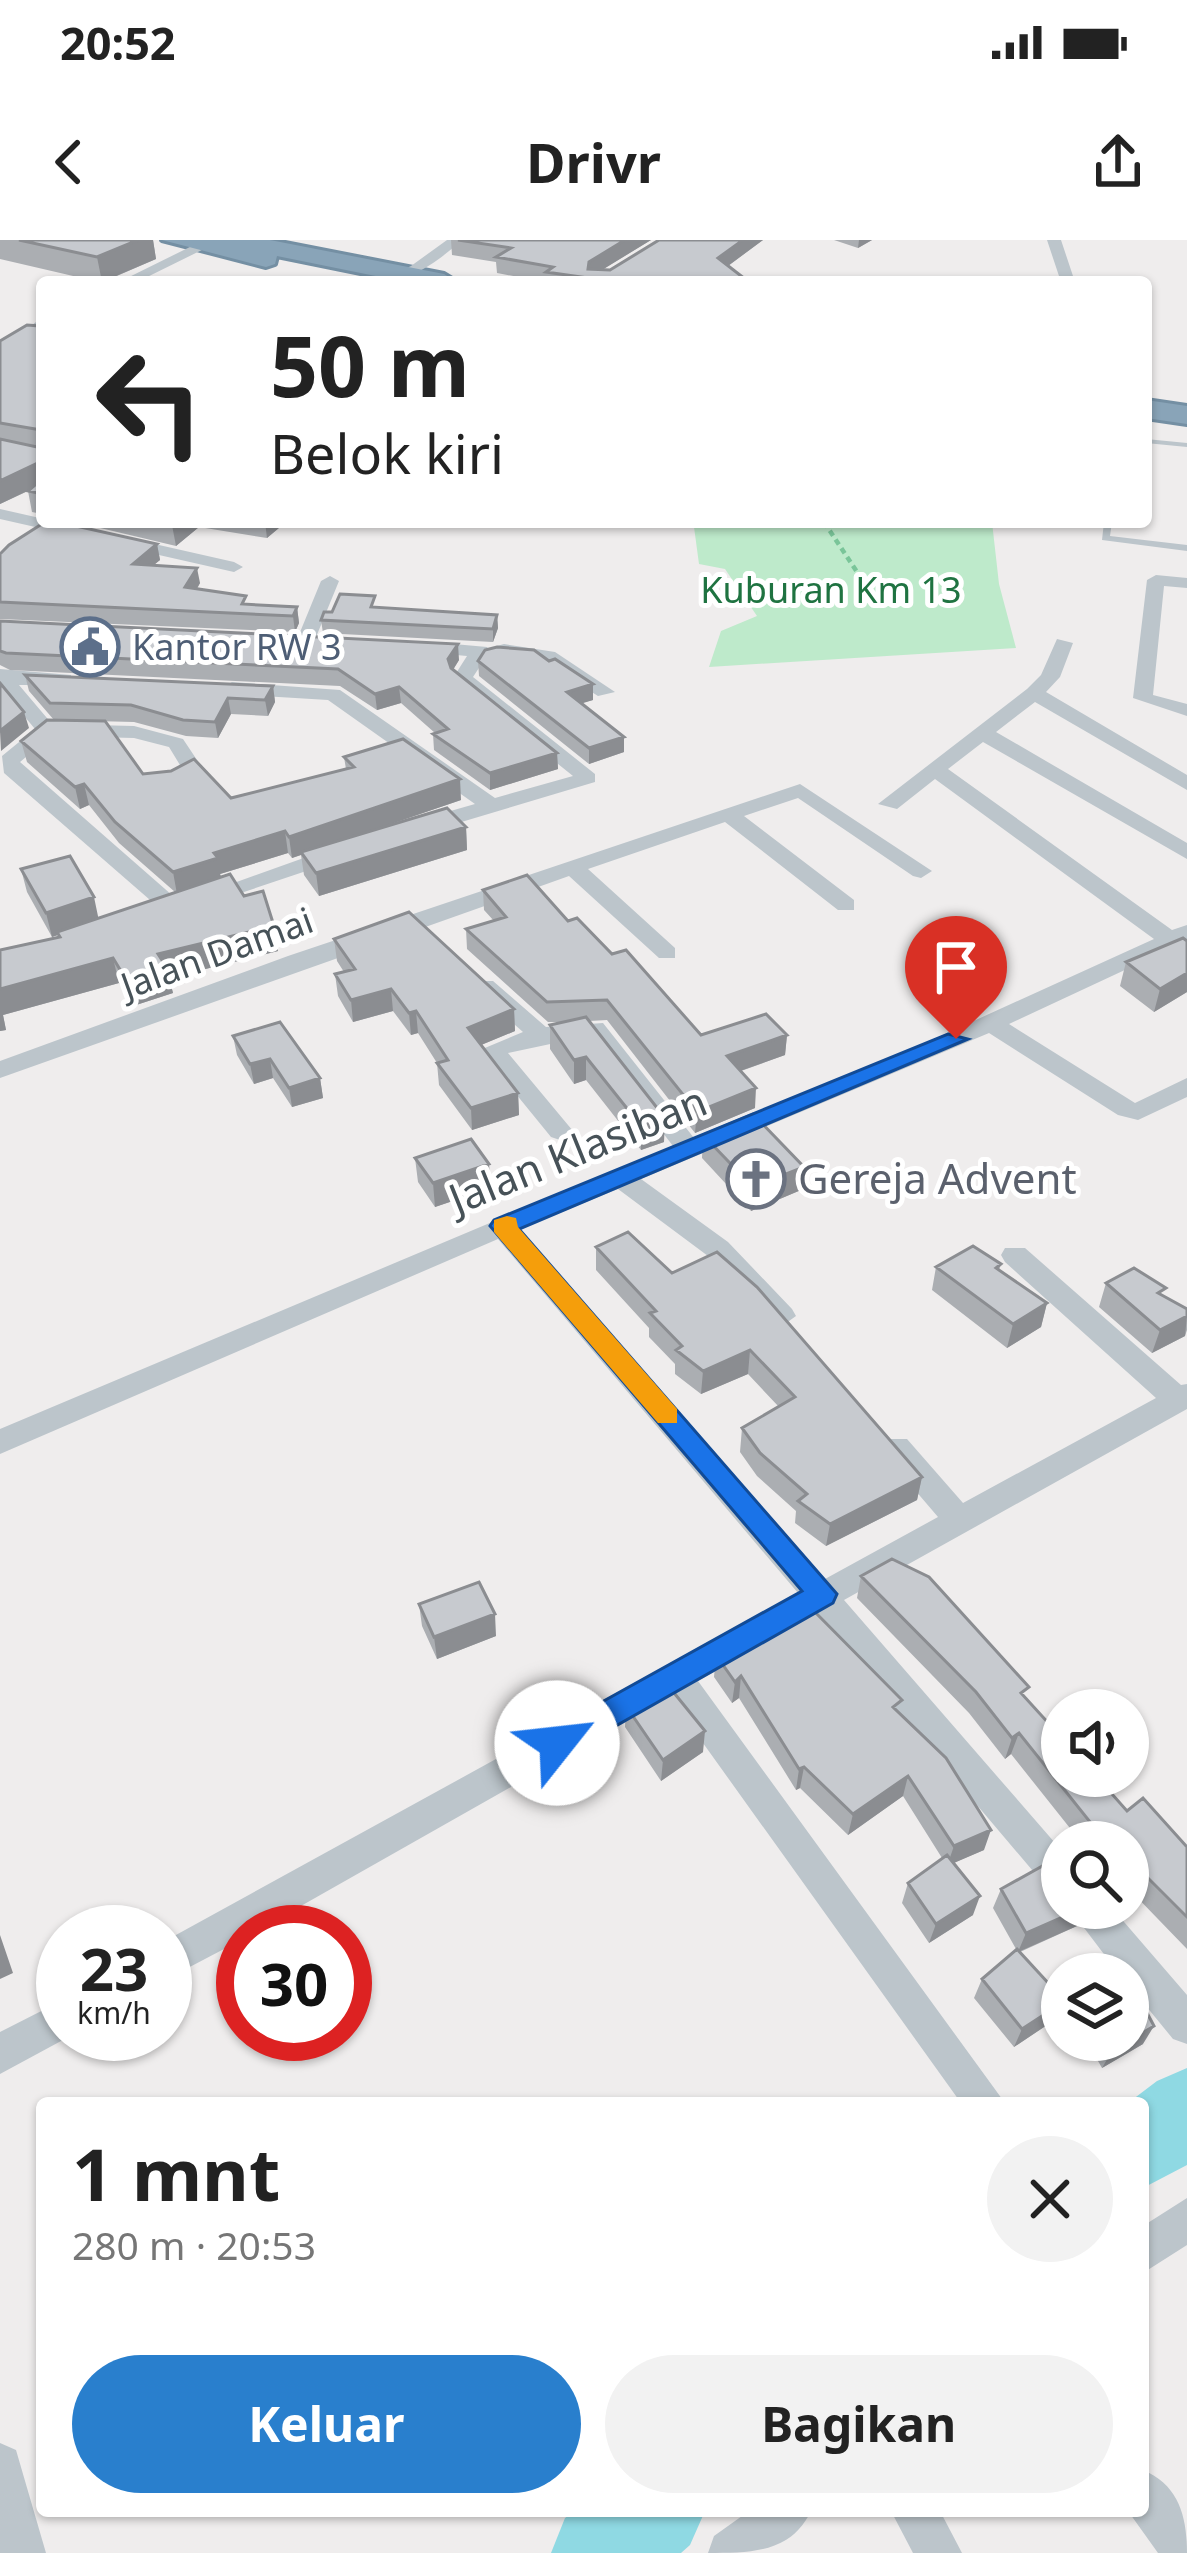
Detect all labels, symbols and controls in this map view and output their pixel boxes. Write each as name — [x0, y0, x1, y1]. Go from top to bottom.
text: 20:52 — [60, 12, 176, 73]
text: Drivr — [526, 125, 661, 199]
icon: back — [36, 129, 102, 195]
icon: share — [1085, 129, 1151, 195]
text: 50 m — [270, 307, 470, 422]
icon: left — [72, 324, 228, 480]
text: Belok kiri — [270, 416, 504, 490]
park label: Kuburan Km 13 — [700, 565, 962, 614]
public building icon: Kantor RW 3 — [59, 616, 121, 678]
place label: Kantor RW 3 — [132, 622, 342, 671]
street label: Jalan Damai — [111, 895, 320, 1011]
pin — [905, 916, 1007, 1039]
icon: arrive — [923, 934, 989, 1000]
street label: Jalan Klasiban — [436, 1071, 715, 1228]
church icon: Gereja Advent — [725, 1148, 787, 1210]
place label: Gereja Advent — [798, 1149, 1077, 1206]
position arrow — [494, 1680, 620, 1806]
map controls — [1041, 1689, 1149, 2061]
button: sound — [1041, 1689, 1149, 1797]
button: search — [1041, 1821, 1149, 1929]
speed limit sign: 30 — [216, 1905, 372, 2061]
text: 23 — [80, 1927, 148, 2009]
button: layers — [1041, 1953, 1149, 2061]
text: km/h — [77, 1992, 151, 2033]
text: 1 mnt — [72, 2124, 280, 2222]
button: close — [987, 2136, 1113, 2262]
text: 280 m · 20:53 — [72, 2218, 316, 2271]
button: Keluar — [72, 2355, 581, 2493]
button: Bagikan — [605, 2355, 1113, 2493]

